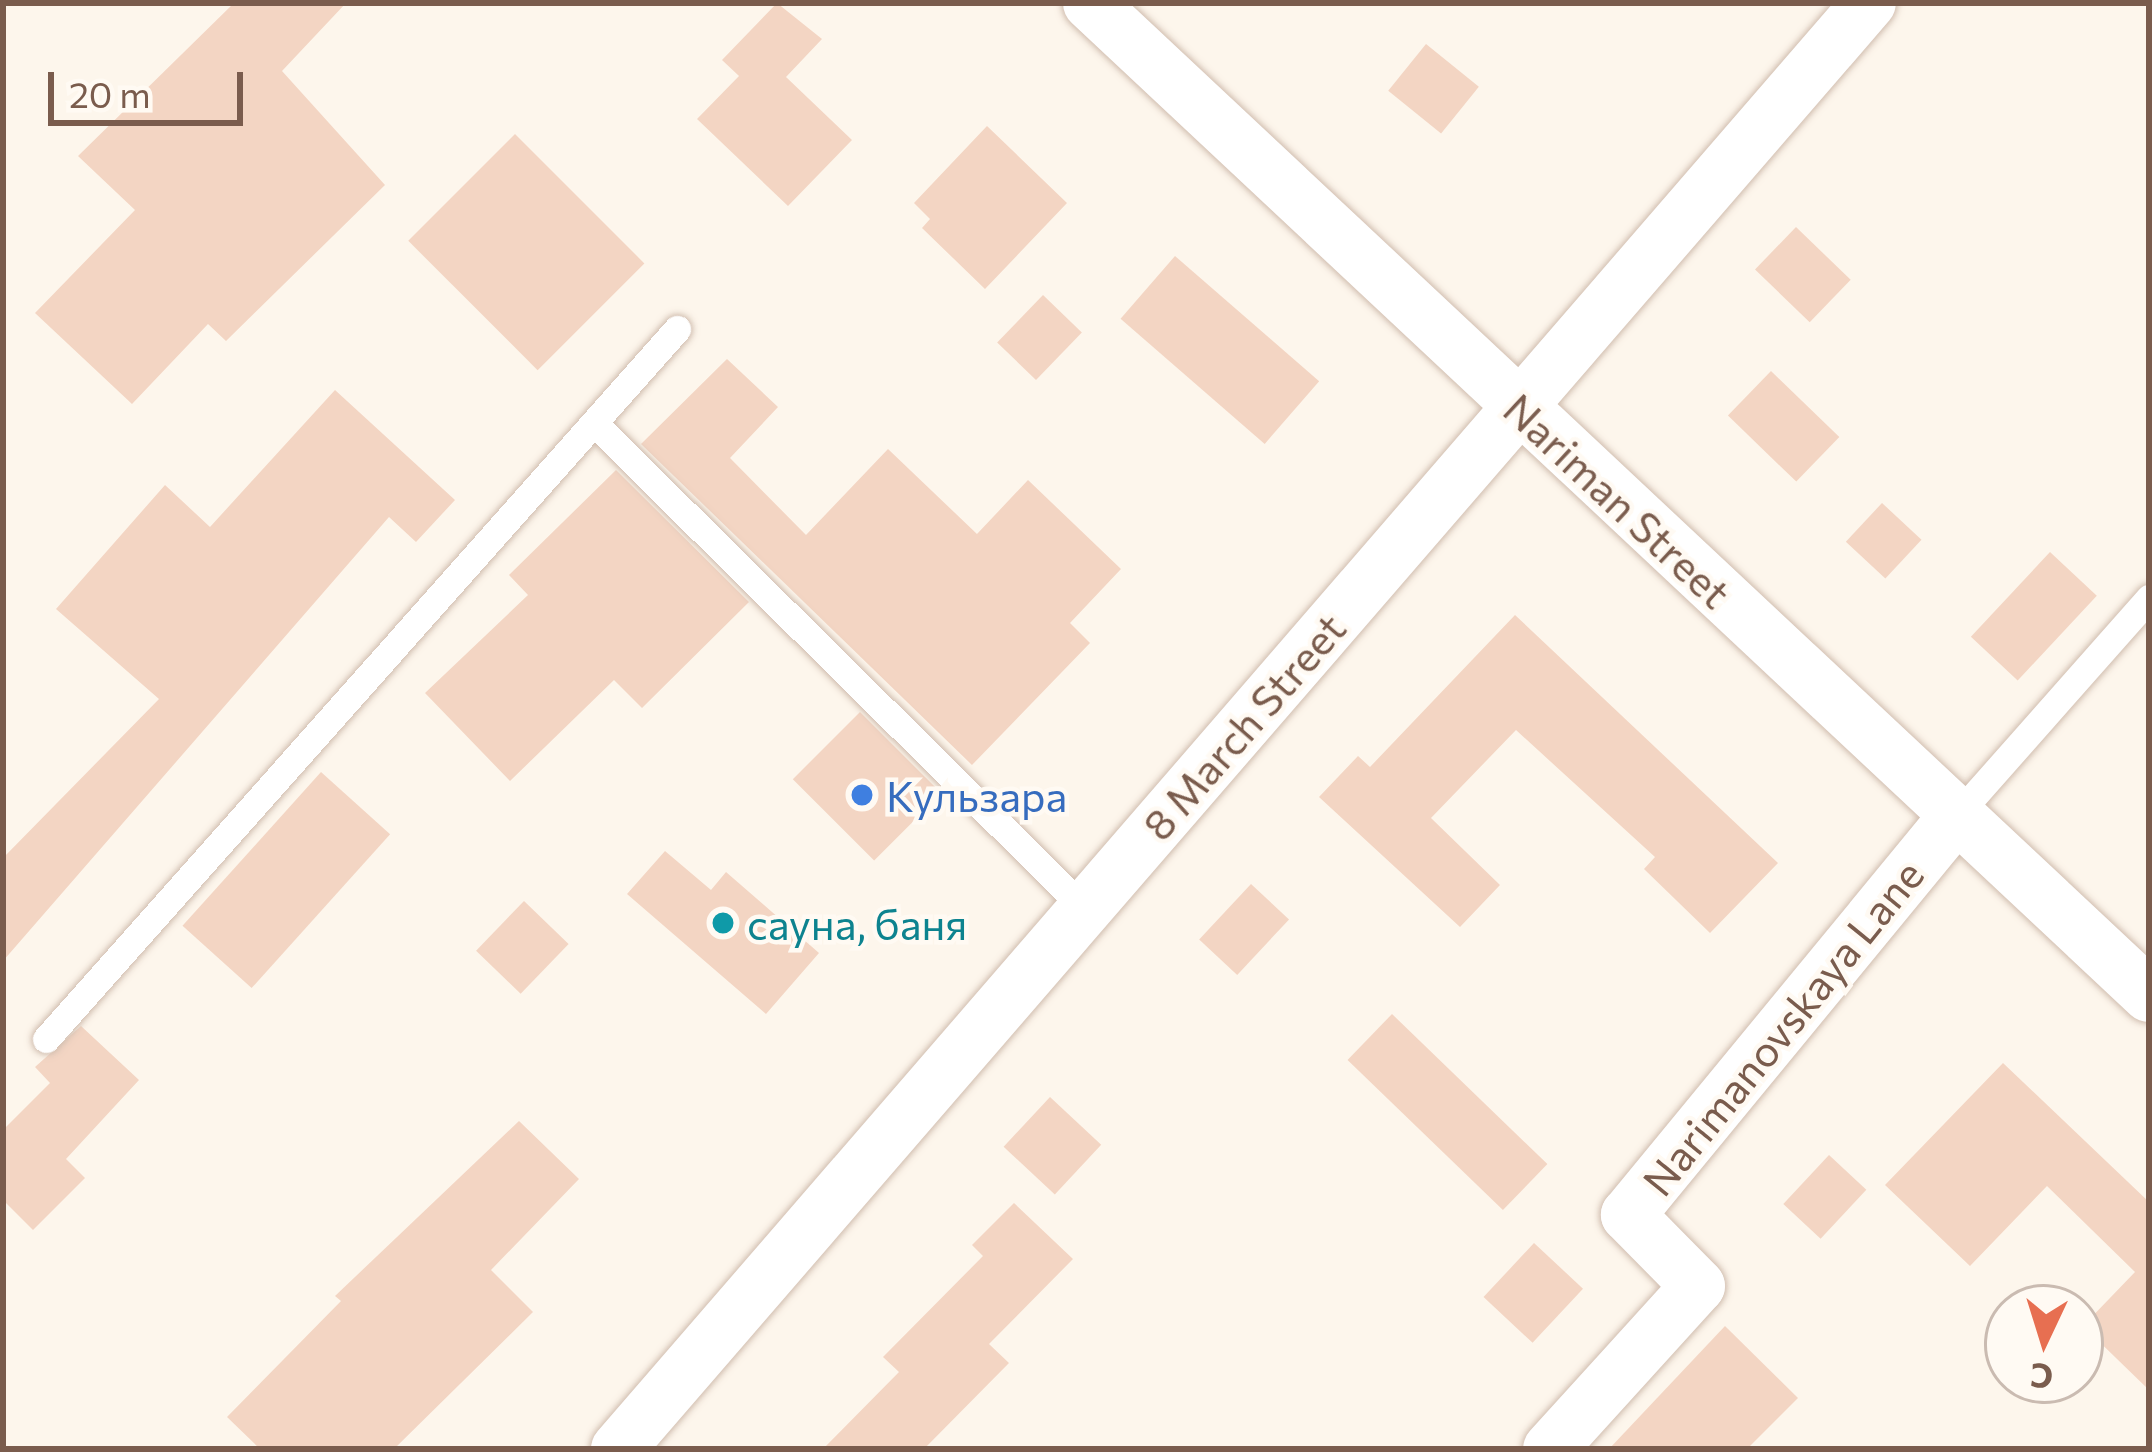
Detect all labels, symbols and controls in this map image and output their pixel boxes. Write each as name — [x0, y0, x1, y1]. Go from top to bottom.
scale bar — [54, 48, 249, 122]
text: 20 m — [69, 71, 151, 115]
street label: Nariman Street — [1495, 382, 1741, 618]
street label: 8 March Street — [1131, 603, 1355, 849]
place label: Кульзара — [886, 770, 1067, 820]
marker: Кульзара — [849, 782, 875, 808]
street label: Narimanovskaya Lane — [1631, 849, 1933, 1205]
place label: сауна, баня — [747, 898, 967, 948]
marker: сауна, баня — [710, 910, 736, 936]
north arrow — [1984, 1284, 2104, 1404]
text: С — [2029, 1356, 2054, 1399]

